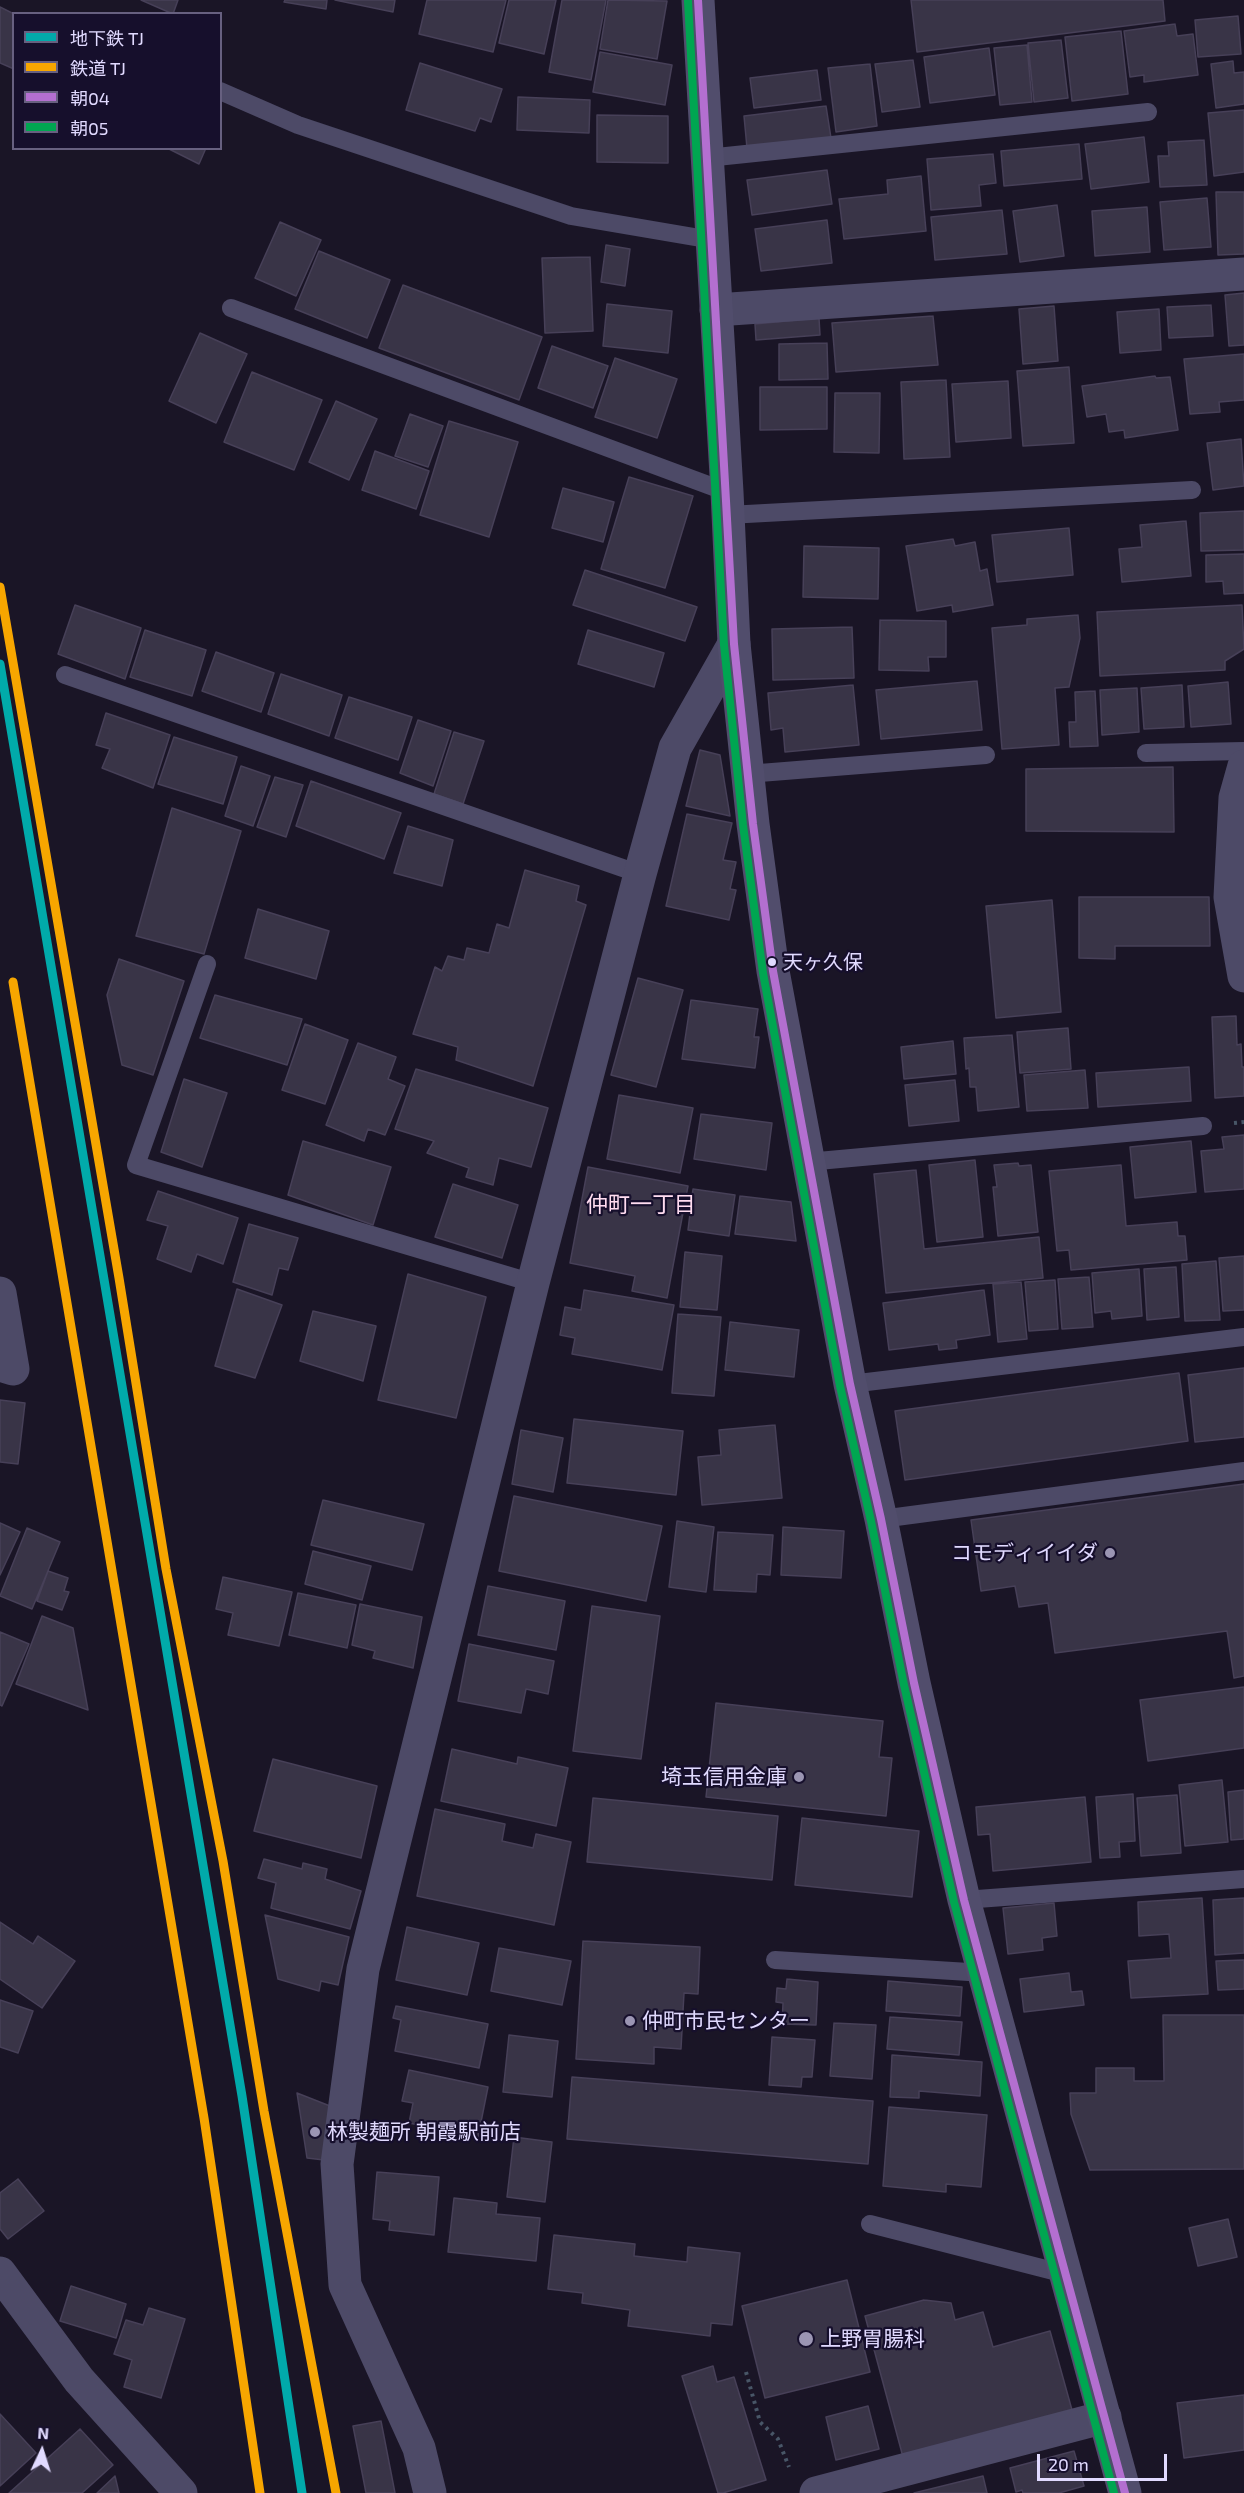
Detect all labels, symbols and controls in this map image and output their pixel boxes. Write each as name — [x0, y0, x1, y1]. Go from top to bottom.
legend — [12, 12, 222, 150]
text: 地下鉄 TJ — [70, 27, 144, 49]
text: 鉄道 TJ — [70, 57, 126, 79]
text: 朝04 — [70, 87, 110, 109]
text: 朝05 — [70, 117, 109, 139]
place label: 天ヶ久保 — [783, 950, 863, 974]
marker: 天ヶ久保 — [766, 956, 778, 968]
district label: 仲町一丁目 — [586, 1192, 696, 1218]
place label: コモディイイダ — [951, 1540, 1098, 1566]
marker: コモディイイダ — [1103, 1546, 1117, 1560]
place label: 埼玉信用金庫 — [661, 1764, 787, 1790]
marker: 埼玉信用金庫 — [792, 1770, 806, 1784]
place label: 仲町市民センター — [642, 2008, 810, 2034]
marker: 仲町市民センター — [623, 2014, 637, 2028]
place label: 林製麺所 朝霞駅前店 — [327, 2119, 521, 2145]
marker: 林製麺所 朝霞駅前店 — [308, 2125, 322, 2139]
place label: 上野胃腸科 — [820, 2326, 925, 2352]
marker: 上野胃腸科 — [797, 2330, 815, 2348]
north arrow — [12, 2421, 72, 2481]
text: N — [37, 2423, 50, 2442]
scale bar — [1040, 2442, 1170, 2480]
text: 20 m — [1048, 2453, 1089, 2475]

